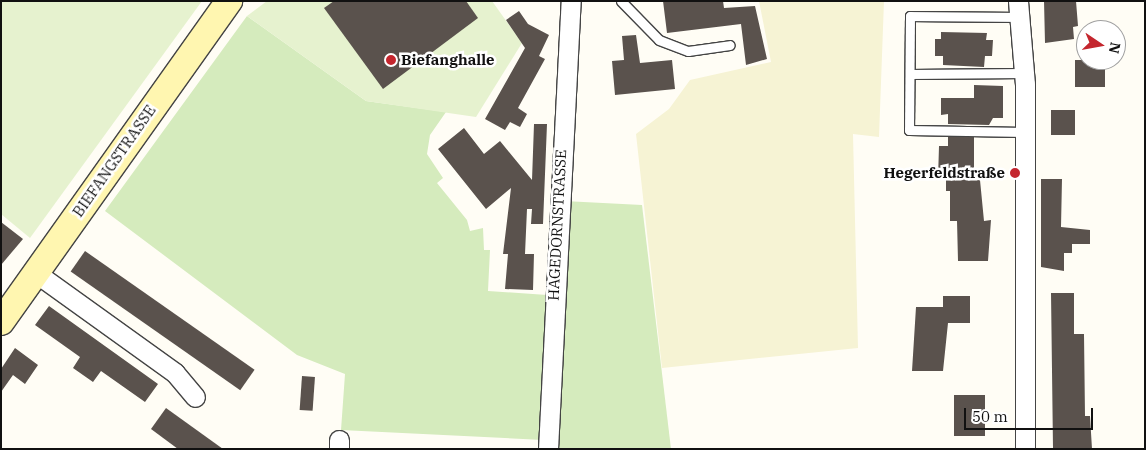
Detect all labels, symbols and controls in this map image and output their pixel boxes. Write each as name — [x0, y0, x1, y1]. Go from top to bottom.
north arrow — [1076, 20, 1126, 70]
text: N — [1105, 41, 1125, 55]
place label: Biefanghalle — [401, 51, 495, 69]
marker: Biefanghalle — [385, 54, 397, 66]
street label: BIEFANGSTRASSE — [69, 102, 159, 220]
street label: HAGEDORNSTRASSE — [544, 149, 570, 301]
place label: Hegerfeldstraße — [883, 164, 1005, 182]
marker: Hegerfeldstraße — [1009, 167, 1021, 179]
scale bar — [966, 398, 1095, 430]
text: 50 m — [972, 407, 1008, 426]

